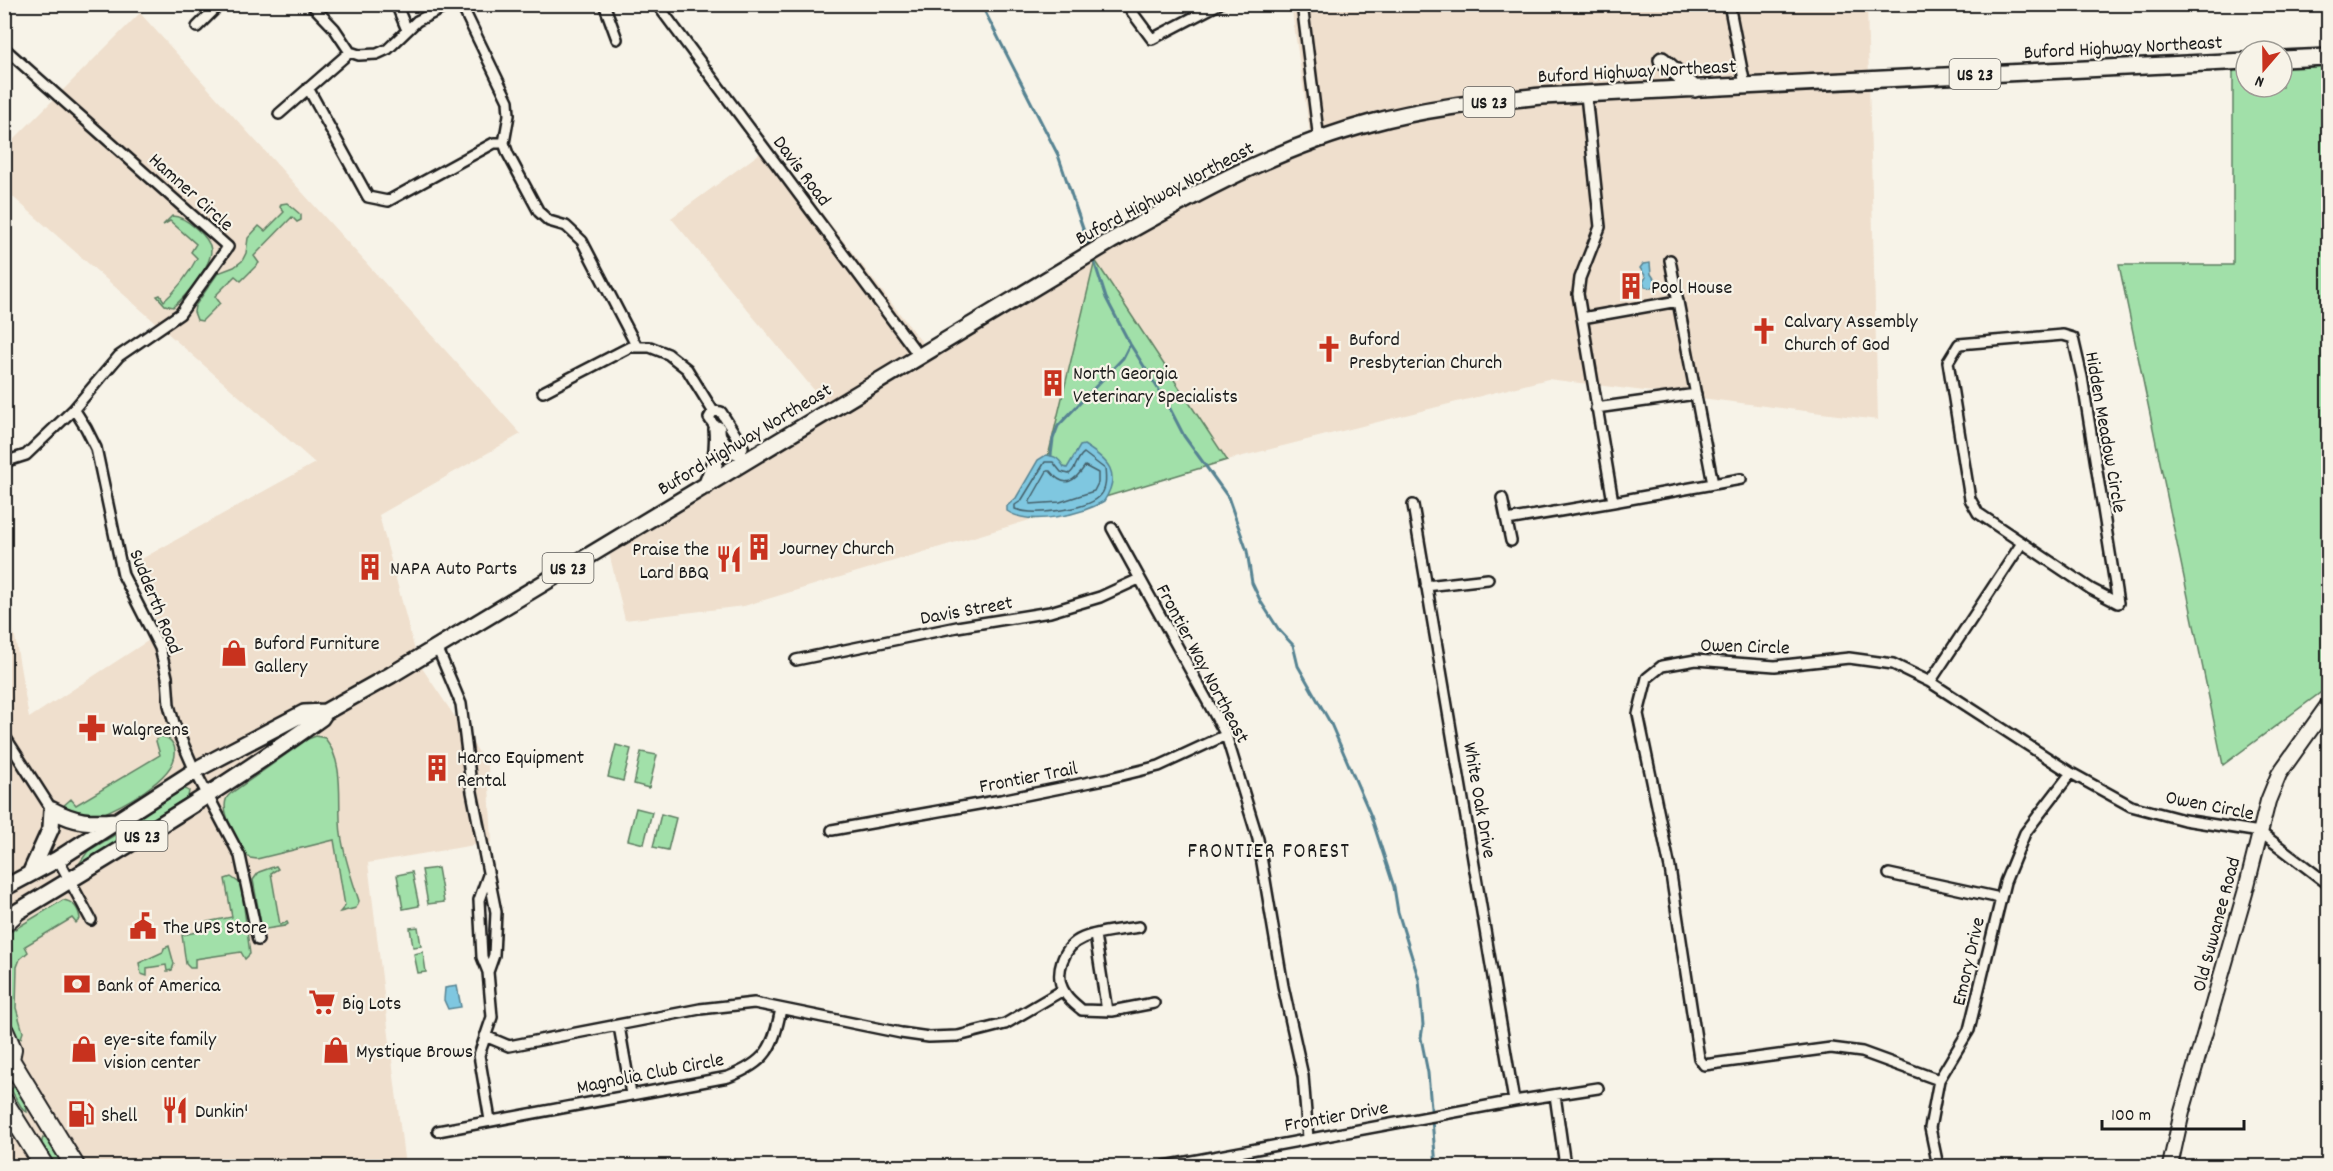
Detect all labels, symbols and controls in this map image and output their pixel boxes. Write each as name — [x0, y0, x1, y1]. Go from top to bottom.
street label: Buford Highway Northeast — [2023, 30, 2223, 68]
north arrow — [2234, 39, 2294, 99]
street label: Buford Highway Northeast — [1537, 54, 1737, 92]
road number: US 23 — [1950, 59, 2000, 89]
text: N — [2252, 69, 2267, 93]
road number: US 23 — [1464, 87, 1514, 117]
street label: Davis Road — [765, 131, 836, 213]
street label: Buford Highway Northeast — [1071, 136, 1260, 254]
street label: Hamner Circle — [141, 147, 239, 239]
building icon: Pool House — [1616, 271, 1646, 301]
place label: Pool House — [1651, 275, 1732, 303]
place label: Calvary Assembly Church of God — [1784, 309, 1919, 360]
church icon: Calvary Assembly Church of God — [1749, 316, 1779, 346]
place label: Buford Presbyterian Church — [1349, 327, 1502, 378]
church icon: Buford Presbyterian Church — [1314, 334, 1344, 364]
street label: Hidden Meadow Circle — [2076, 350, 2132, 516]
place label: North Georgia Veterinary Specialists — [1073, 361, 1238, 412]
building icon: North Georgia Veterinary Specialists — [1038, 368, 1068, 398]
street label: Buford Highway Northeast — [653, 377, 838, 504]
building icon: Journey Church — [744, 532, 774, 562]
place label: Journey Church — [779, 536, 894, 564]
place label: Praise the Lard BBQ — [632, 537, 709, 588]
restaurant icon: Praise the Lard BBQ — [714, 544, 744, 574]
street label: Sudderth Road — [120, 545, 188, 659]
building icon: NAPA Auto Parts — [355, 552, 385, 582]
road number: US 23 — [542, 553, 594, 583]
place label: NAPA Auto Parts — [390, 556, 517, 584]
street label: Frontier Way Northeast — [1148, 580, 1255, 749]
street label: Davis Street — [918, 590, 1015, 634]
place label: Buford Furniture Gallery — [254, 631, 380, 682]
street label: Owen Circle — [1700, 632, 1790, 664]
shop icon: Buford Furniture Gallery — [219, 638, 249, 668]
pharmacy icon: Walgreens — [77, 713, 107, 743]
place label: Walgreens — [112, 717, 189, 745]
street label: White Oak Drive — [1454, 740, 1502, 861]
place label: Harco Equipment Rental — [457, 745, 584, 796]
building icon: Harco Equipment Rental — [422, 753, 452, 783]
street label: Frontier Trail — [977, 756, 1080, 802]
street label: Owen Circle — [2163, 785, 2256, 829]
road number: US 23 — [116, 821, 168, 851]
district label: FRONTIER FOREST — [1188, 838, 1350, 868]
street label: Old Suwanee Road — [2186, 854, 2249, 995]
public building icon: The UPS Store — [128, 911, 158, 941]
street label: Emory Drive — [1946, 914, 1994, 1009]
place label: The UPS Store — [163, 915, 267, 943]
bank icon: Bank of America — [62, 969, 92, 999]
place label: Bank of America — [97, 973, 221, 1001]
supermarket icon: Big Lots — [307, 987, 337, 1017]
place label: Big Lots — [342, 991, 401, 1019]
place label: eye-site family vision center — [104, 1027, 217, 1078]
shop icon: eye-site family vision center — [69, 1034, 99, 1064]
shop icon: Mystique Brows — [321, 1035, 351, 1065]
place label: Mystique Brows — [356, 1039, 473, 1067]
street label: Magnolia Club Circle — [575, 1047, 727, 1103]
scale bar — [2102, 1093, 2244, 1131]
restaurant icon: Dunkin' — [160, 1095, 190, 1125]
street label: Frontier Drive — [1282, 1095, 1391, 1141]
fuel station icon: Shell — [66, 1099, 96, 1129]
place label: Dunkin' — [195, 1099, 248, 1127]
place label: Shell — [101, 1103, 138, 1131]
text: 100 m — [2111, 1104, 2151, 1129]

